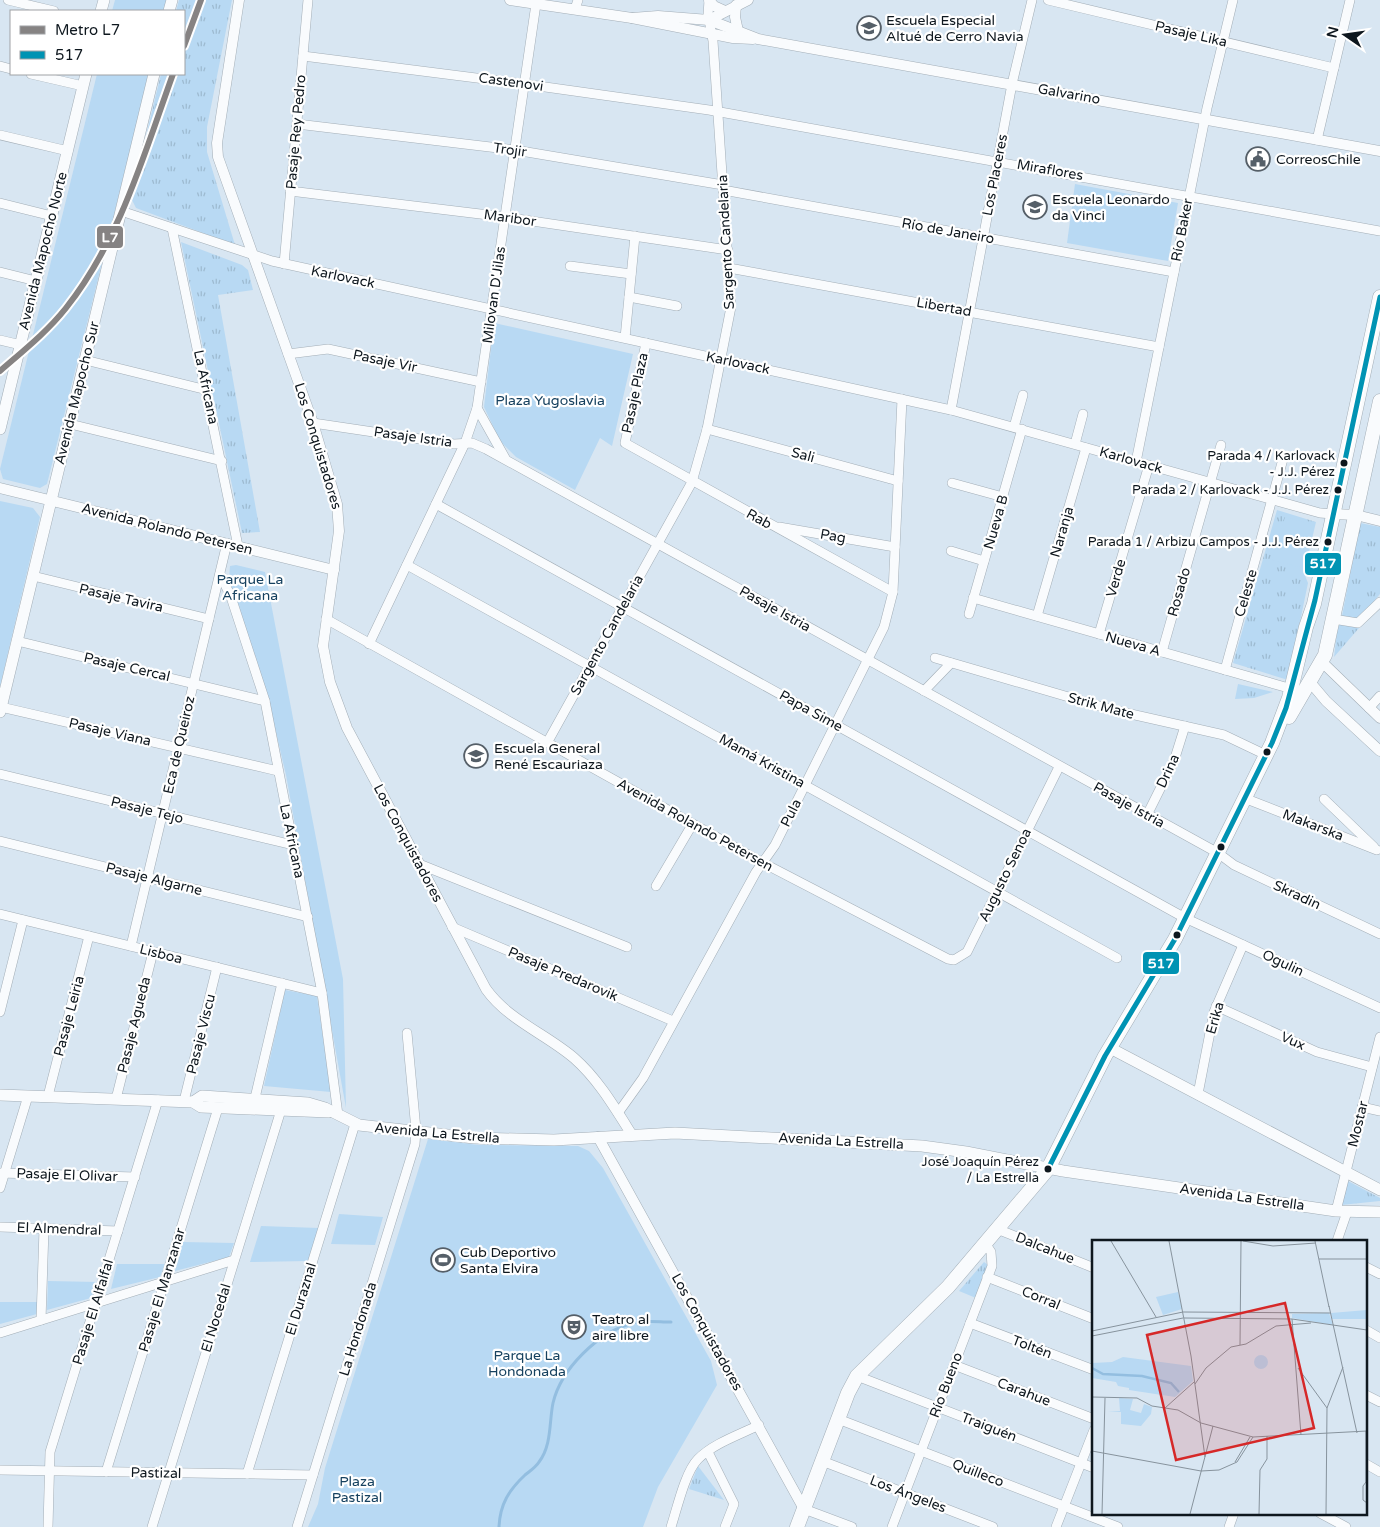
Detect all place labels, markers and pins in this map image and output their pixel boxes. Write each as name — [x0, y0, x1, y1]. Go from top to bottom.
place label: Escuela Especial Altué de Cerro Navia — [886, 12, 1024, 45]
school or university icon: Escuela Especial Altué de Cerro Navia — [856, 15, 882, 41]
public building icon: CorreosChile — [1245, 146, 1271, 172]
place label: CorreosChile — [1276, 151, 1361, 168]
place label: Escuela Leonardo da Vinci — [1052, 191, 1170, 224]
school or university icon: Escuela Leonardo da Vinci — [1022, 194, 1048, 220]
place label: Parada 4 / Karlovack - J.J. Pérez — [1207, 448, 1335, 480]
marker: Parada 4 / Karlovack - J.J. Pérez — [1339, 458, 1349, 468]
place label: Parada 2 / Karlovack - J.J. Pérez — [1132, 482, 1329, 498]
marker: Parada 2 / Karlovack - J.J. Pérez — [1333, 485, 1343, 495]
place label: Parada 1 / Arbizu Campos - J.J. Pérez — [1088, 534, 1319, 550]
marker: Parada 1 / Arbizu Campos - J.J. Pérez — [1323, 537, 1333, 547]
place label: Escuela General René Escauriaza — [494, 740, 603, 773]
school or university icon: Escuela General René Escauriaza — [463, 743, 489, 769]
unlabelled marker — [1262, 747, 1272, 757]
unlabelled marker — [1216, 842, 1226, 852]
unlabelled marker — [1172, 930, 1182, 940]
place label: José Joaquín Pérez / La Estrella — [922, 1154, 1039, 1186]
marker: José Joaquín Pérez / La Estrella — [1043, 1164, 1053, 1174]
place label: Cub Deportivo Santa Elvira — [460, 1244, 556, 1277]
sports icon: Cub Deportivo Santa Elvira — [430, 1247, 456, 1273]
place label: Teatro al aire libre — [592, 1311, 649, 1344]
theatre icon: Teatro al aire libre — [561, 1314, 587, 1340]

